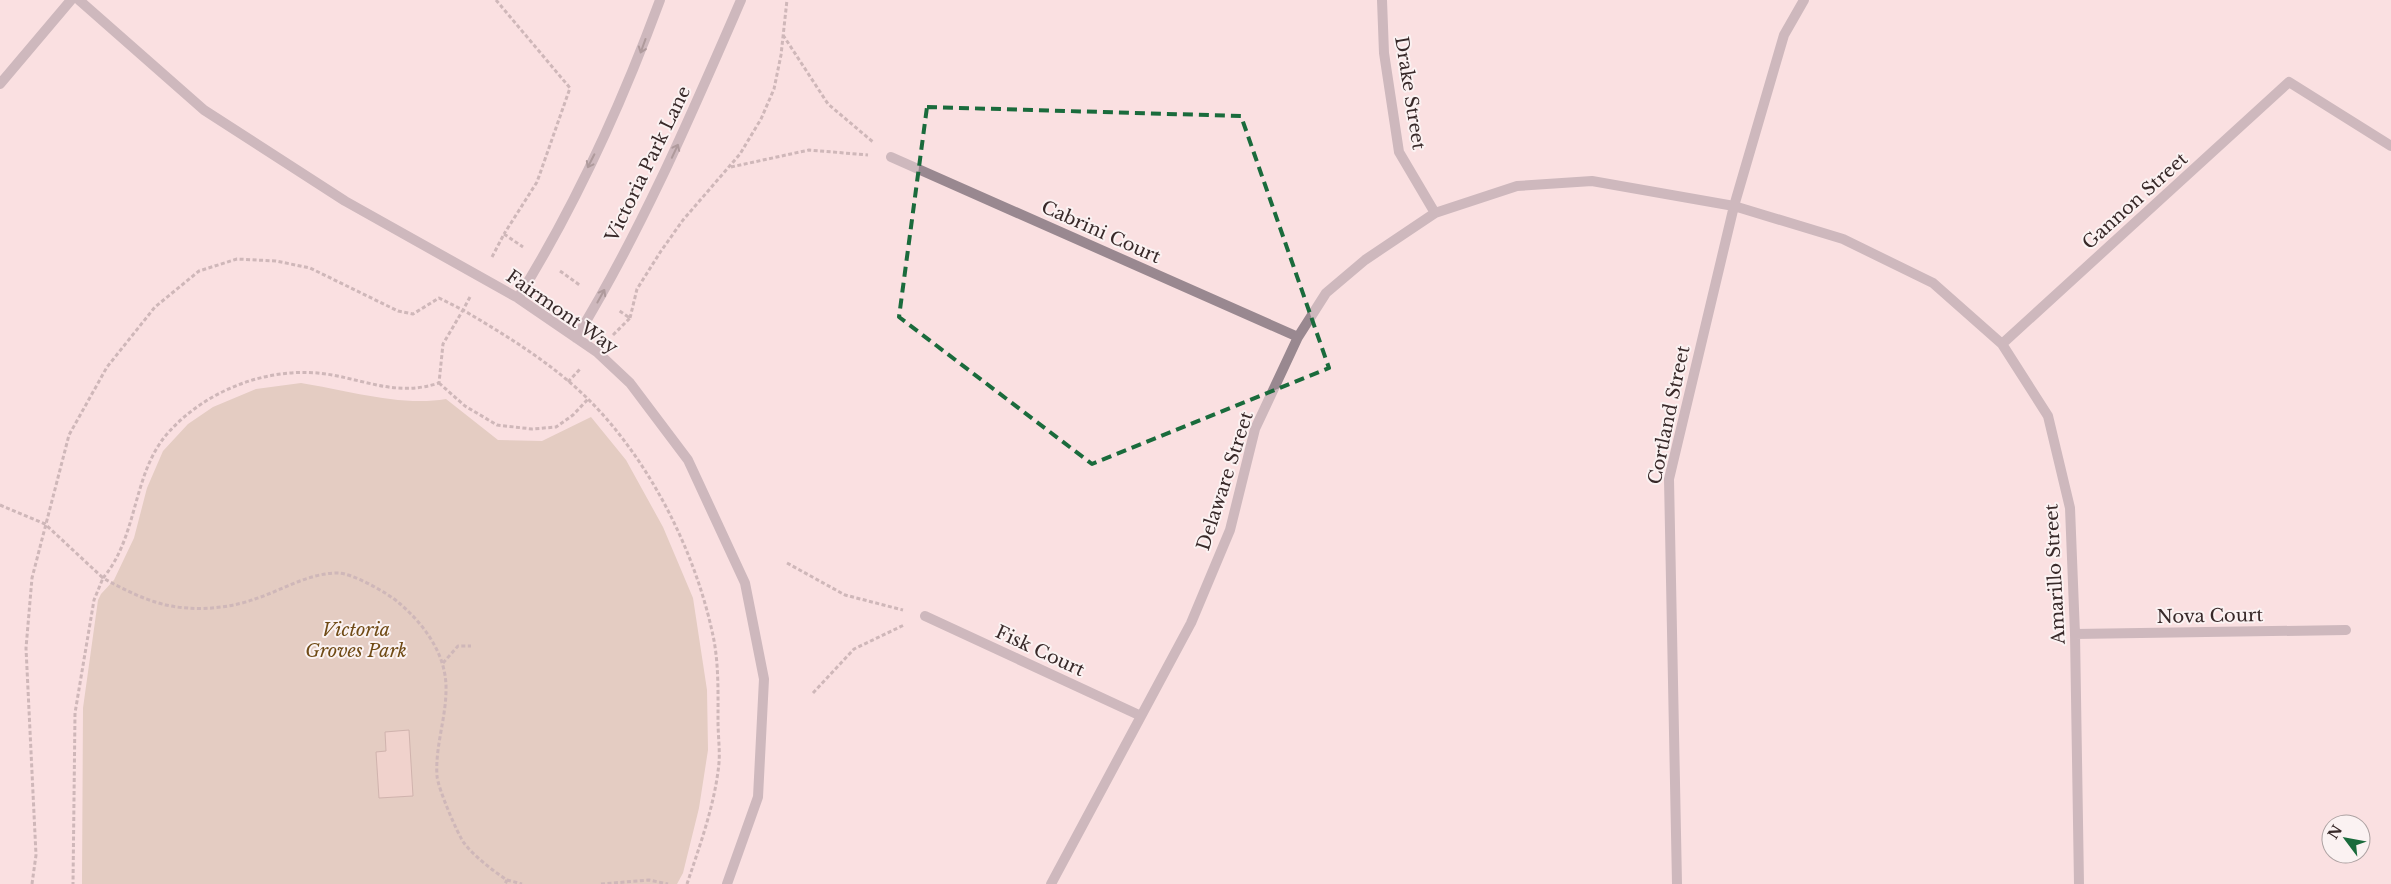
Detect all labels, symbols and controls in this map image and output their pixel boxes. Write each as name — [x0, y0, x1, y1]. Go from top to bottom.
street label: Drake Street — [1390, 35, 1430, 151]
one-way arrow — [638, 38, 647, 53]
street label: Victoria Park Lane — [600, 83, 695, 246]
one-way arrow — [671, 144, 681, 159]
street label: Gannon Street — [2078, 148, 2192, 254]
one-way arrow — [586, 153, 595, 168]
street label: Cabrini Court — [1038, 196, 1164, 268]
street label: Fairmont Way — [502, 265, 623, 359]
one-way arrow — [597, 289, 606, 304]
street label: Cortland Street — [1644, 343, 1694, 486]
street label: Delaware Street — [1192, 409, 1258, 553]
street label: Amarillo Street — [2040, 503, 2070, 646]
street label: Nova Court — [2157, 604, 2264, 628]
park label: Victoria Groves Park — [305, 619, 407, 662]
street label: Fisk Court — [992, 621, 1088, 681]
north arrow — [2321, 814, 2371, 864]
text: N — [2324, 822, 2346, 842]

